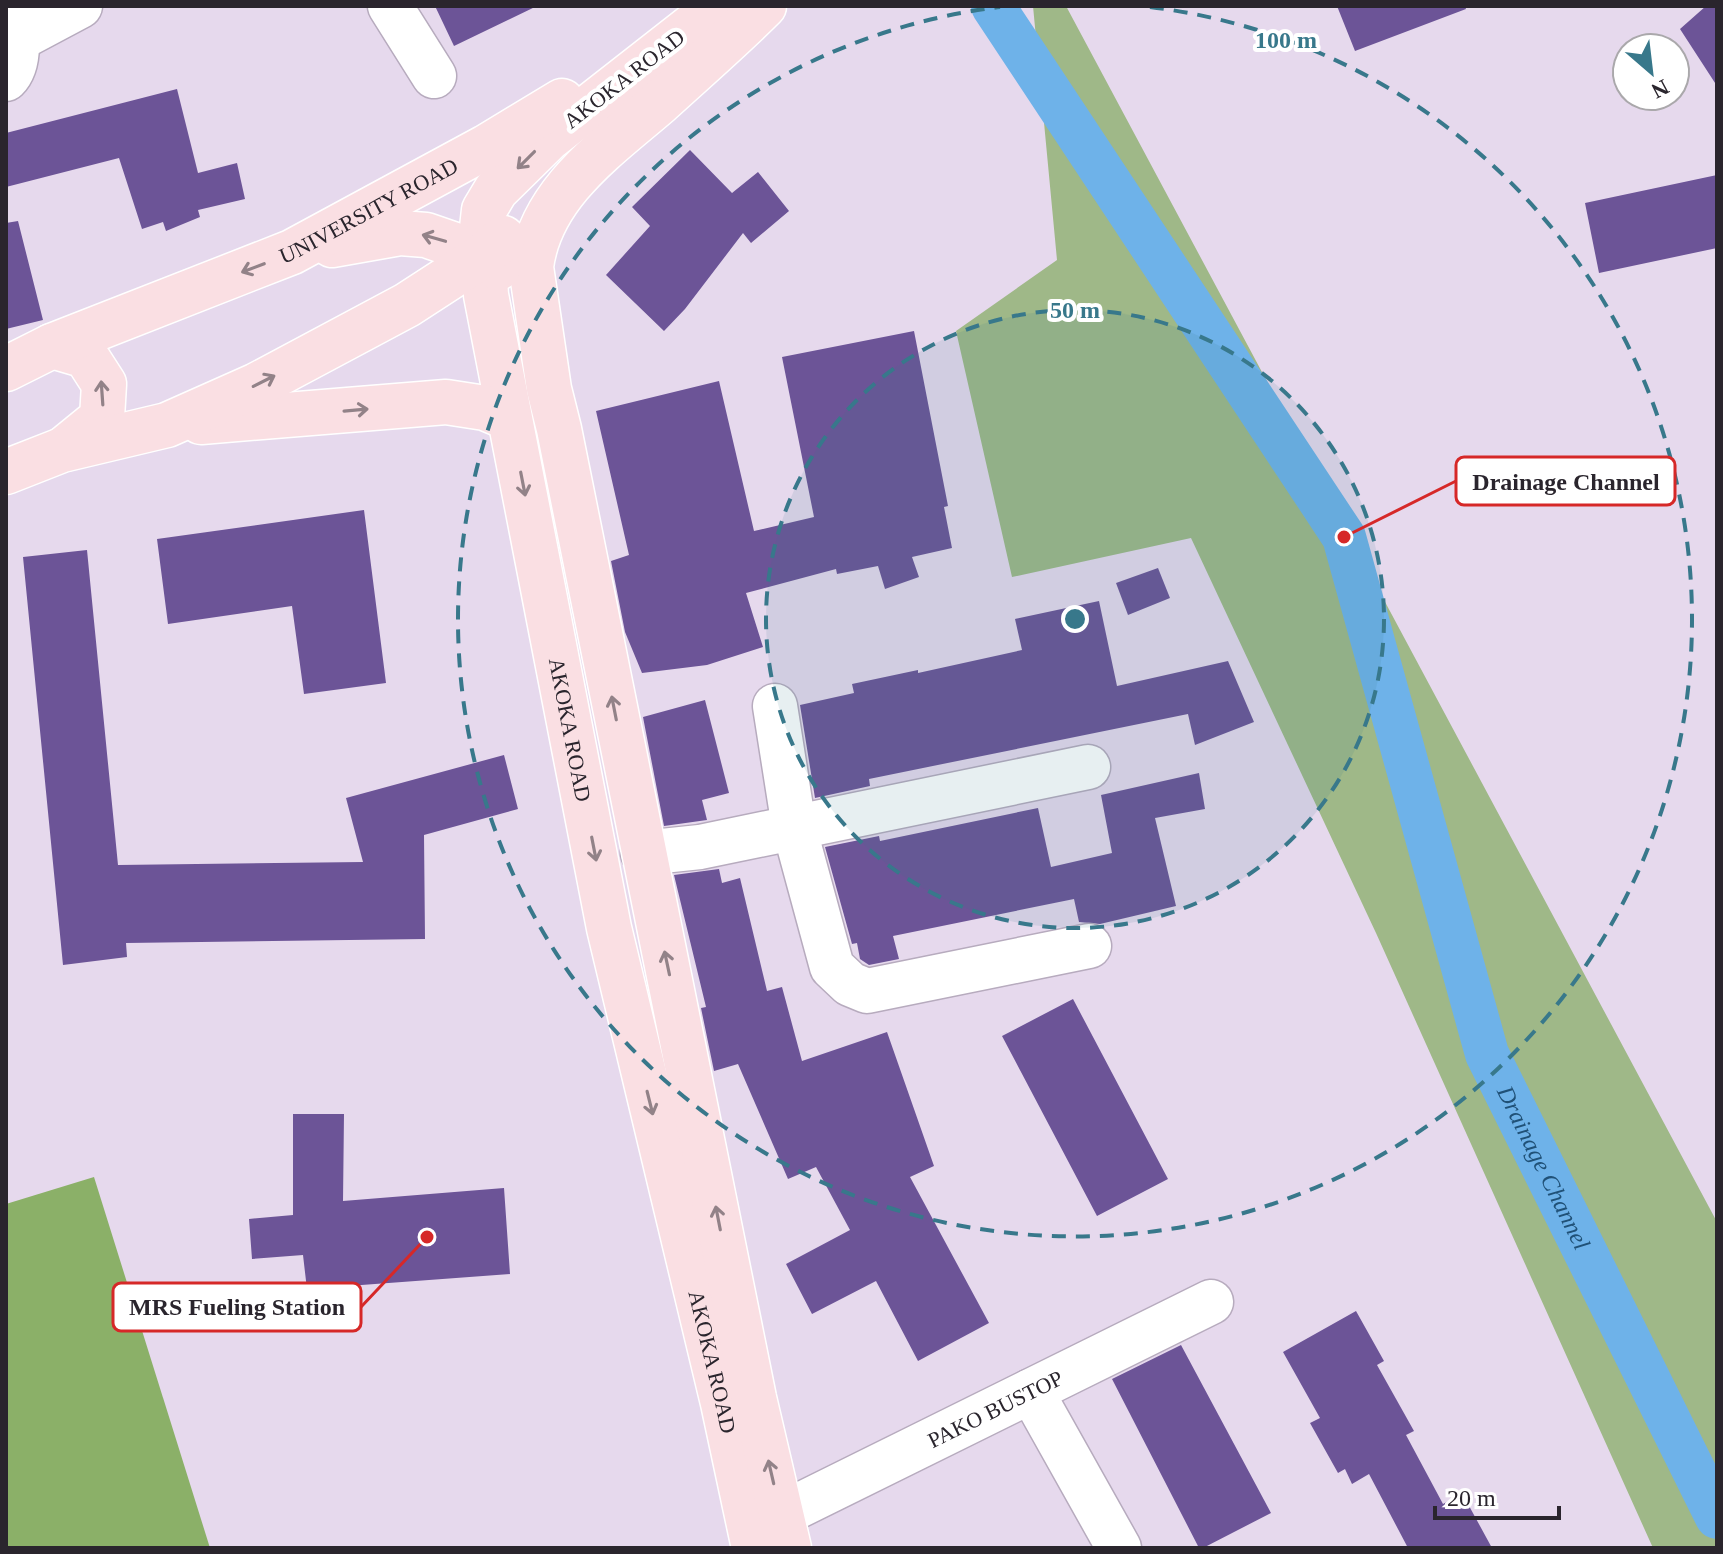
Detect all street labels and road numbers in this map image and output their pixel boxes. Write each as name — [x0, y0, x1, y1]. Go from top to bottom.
street label: AKOKA ROAD — [559, 24, 689, 134]
street label: UNIVERSITY ROAD — [276, 152, 462, 268]
street label: AKOKA ROAD — [544, 656, 597, 804]
street label: AKOKA ROAD — [684, 1288, 742, 1435]
street label: PAKO BUSTOP — [924, 1365, 1067, 1453]

